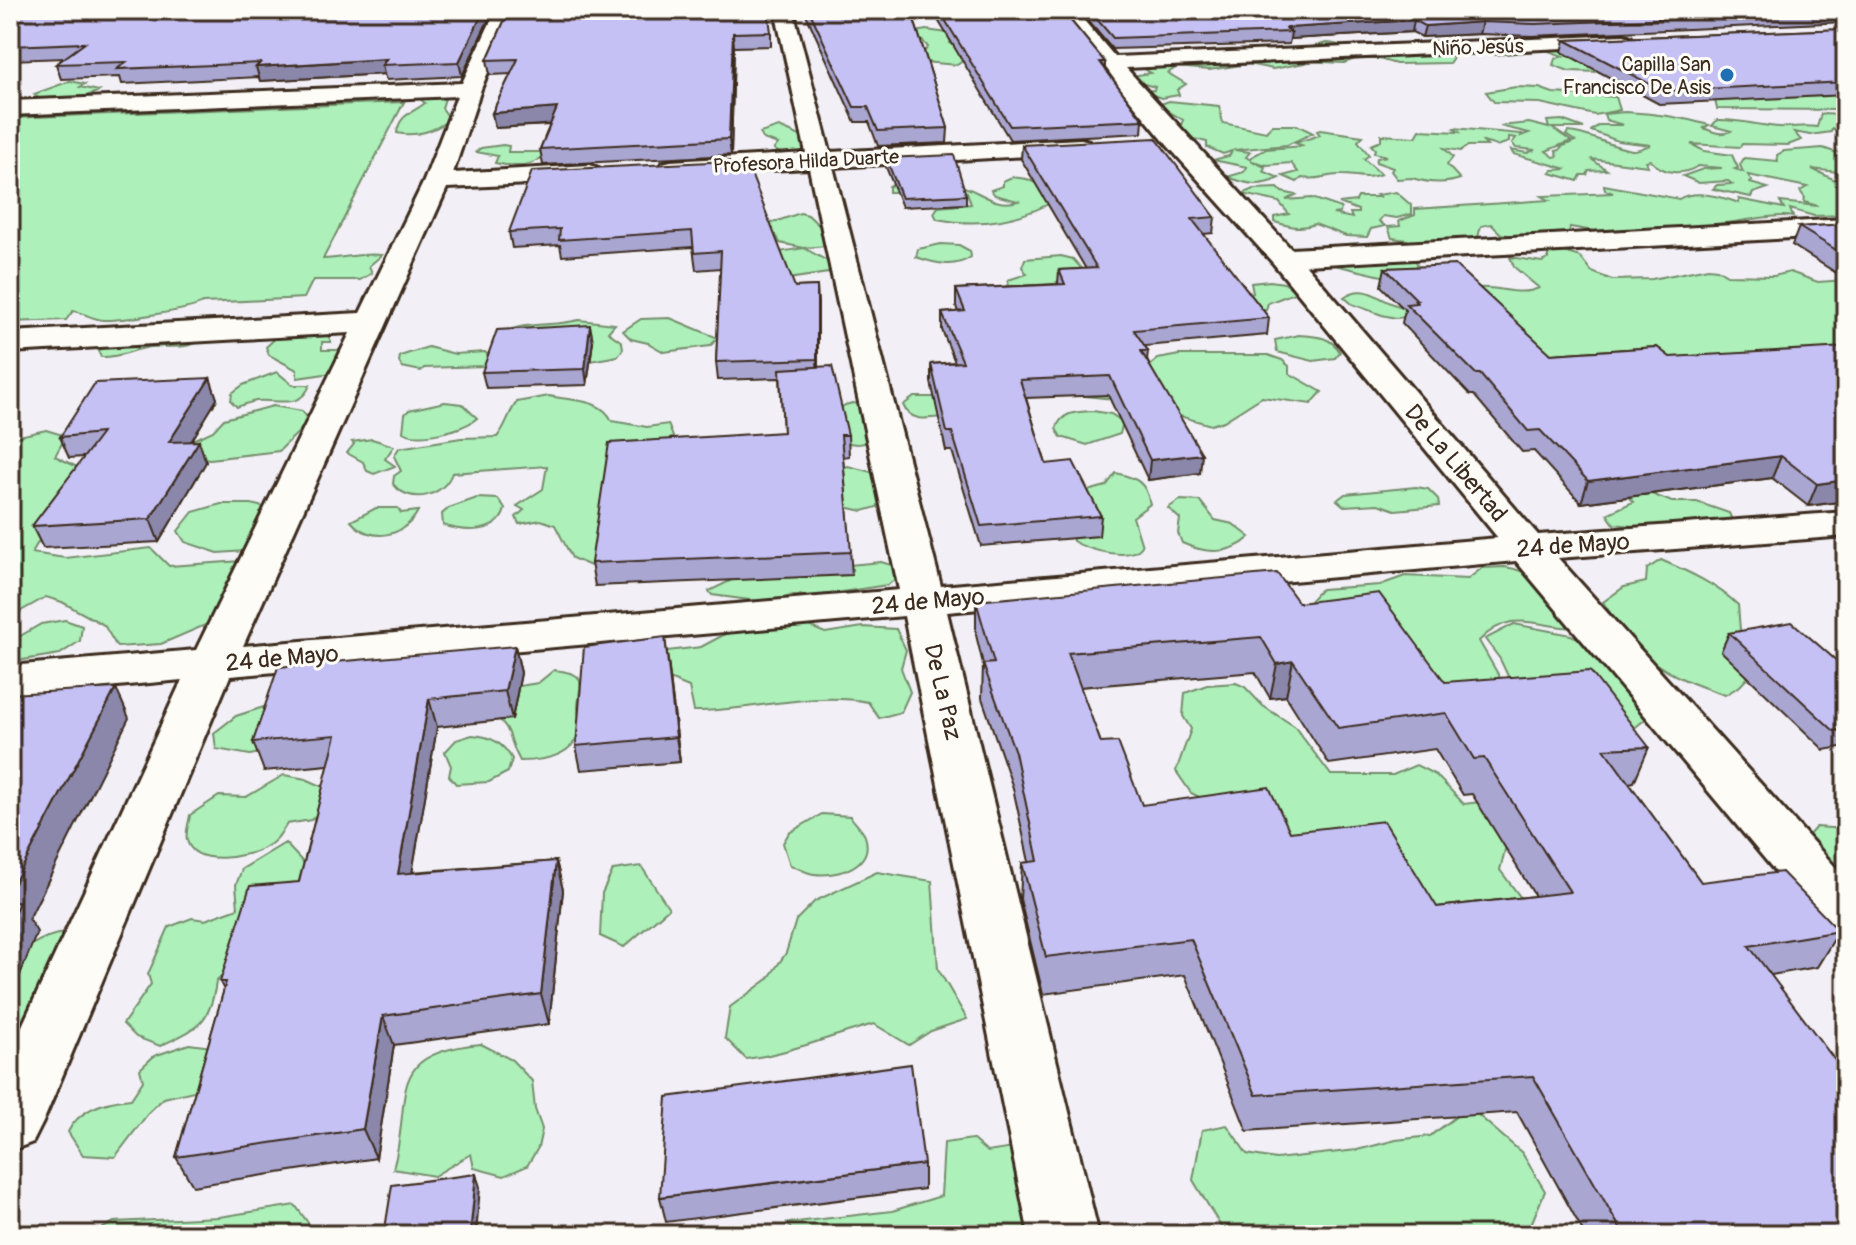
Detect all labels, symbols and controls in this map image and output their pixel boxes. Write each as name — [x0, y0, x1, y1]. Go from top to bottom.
street label: Niño Jesús — [1432, 33, 1524, 62]
place label: Capilla San Francisco De Asis — [1563, 52, 1711, 100]
marker: Capilla San Francisco De Asis — [1718, 66, 1736, 84]
street label: Profesora Hilda Duarte — [712, 144, 900, 179]
street label: De La Libertad — [1398, 399, 1513, 528]
street label: 24 de Mayo — [1516, 527, 1631, 564]
street label: 24 de Mayo — [870, 582, 986, 621]
street label: 24 de Mayo — [224, 639, 340, 678]
street label: De La Paz — [917, 641, 968, 743]

